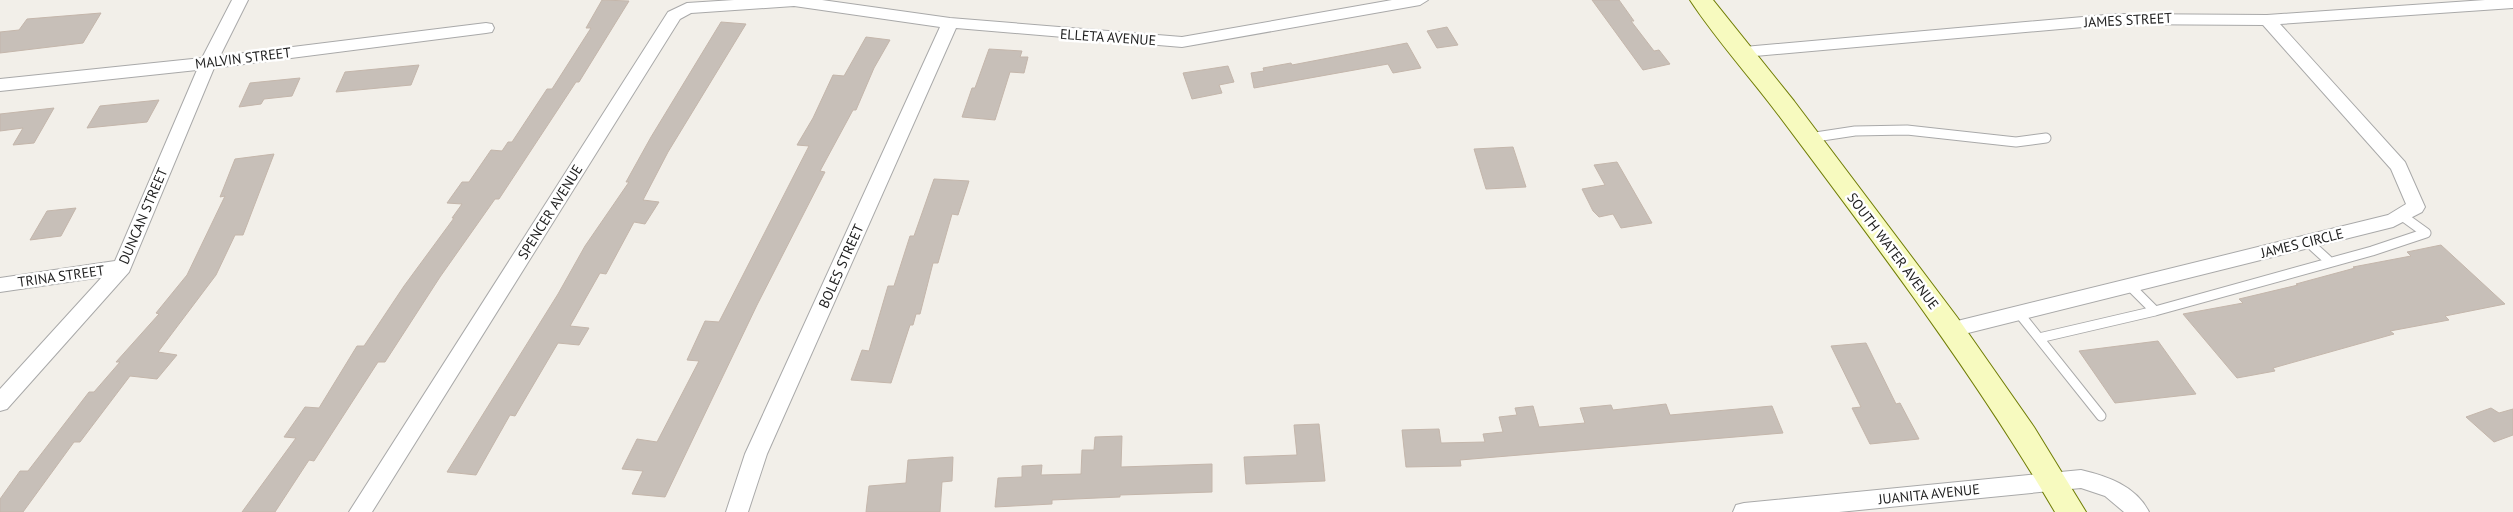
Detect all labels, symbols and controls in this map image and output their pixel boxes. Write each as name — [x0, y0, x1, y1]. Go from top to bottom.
street label: JAMES STREET — [2082, 9, 2173, 31]
street label: ELLETA AVENUE — [1059, 25, 1157, 49]
street label: MALVIN STREET — [194, 43, 292, 73]
street label: SPENCER AVENUE — [514, 161, 586, 263]
street label: DUNCAN STREET — [115, 165, 171, 267]
street label: SOUTH WATER AVENUE — [1843, 189, 1943, 313]
street label: BOLES STREET — [814, 221, 868, 311]
street label: JAMES CIRCLE — [2258, 224, 2345, 262]
street label: TRINA STREET — [17, 261, 106, 291]
street label: JUANITA AVENUE — [1876, 480, 1981, 508]

